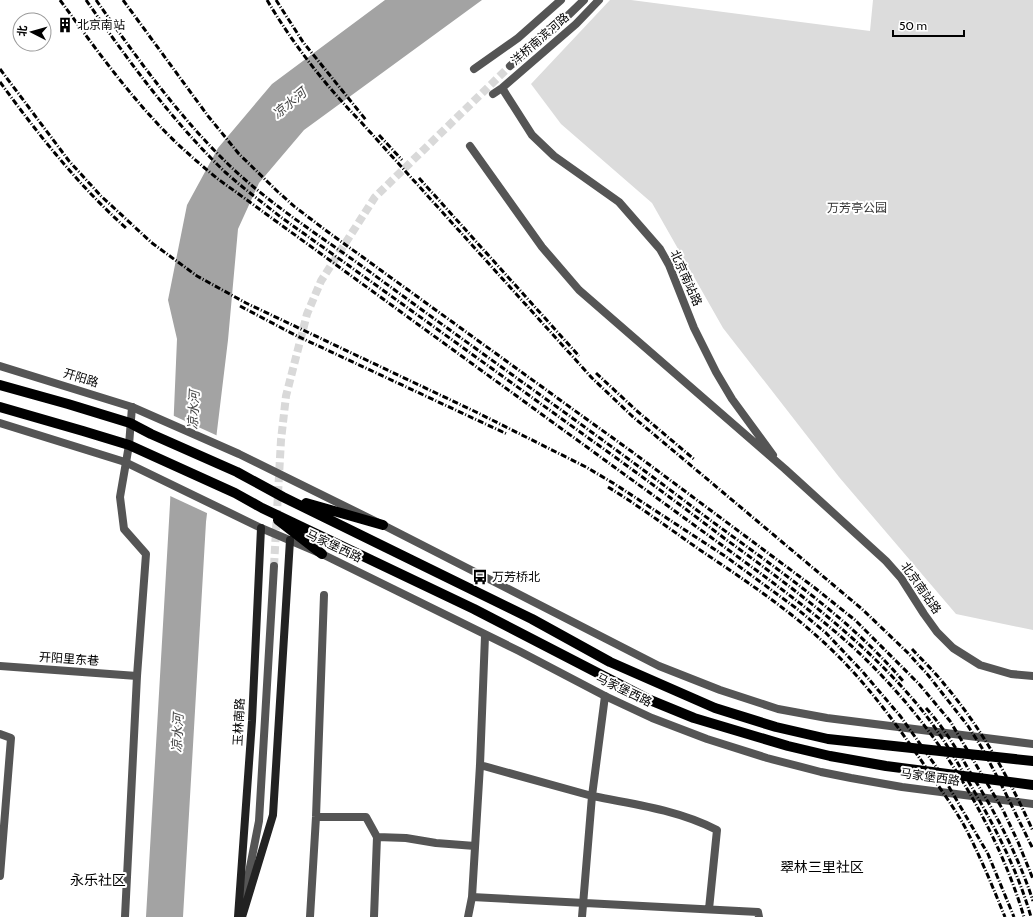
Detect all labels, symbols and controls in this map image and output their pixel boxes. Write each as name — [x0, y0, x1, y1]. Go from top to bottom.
street label: 洋桥南滨河路 — [508, 9, 572, 68]
north arrow — [12, 12, 52, 52]
scale bar — [893, 12, 964, 38]
building icon: 北京南站 — [56, 16, 74, 34]
place label: 北京南站 — [77, 17, 125, 32]
text: 50 m — [899, 18, 927, 33]
text: 北 — [15, 25, 30, 37]
water label: 凉水河 — [269, 82, 311, 122]
park label: 万芳亭公园 — [827, 200, 887, 215]
street label: 北京南站路 — [667, 247, 706, 308]
street label: 开阳路 — [62, 365, 101, 390]
water label: 凉水河 — [184, 387, 202, 430]
street label: 马家堡西路 — [304, 526, 365, 565]
street label: 北京南站路 — [898, 559, 945, 617]
bus stop icon: 万芳桥北 — [471, 568, 489, 586]
place label: 万芳桥北 — [492, 569, 540, 584]
street label: 开阳里东巷 — [39, 649, 99, 668]
street label: 马家堡西路 — [594, 670, 654, 709]
street label: 玉林南路 — [230, 698, 247, 746]
water label: 凉水河 — [168, 710, 186, 753]
street label: 马家堡西路 — [899, 765, 961, 788]
district label: 翠林三里社区 — [780, 858, 864, 876]
district label: 永乐社区 — [70, 871, 126, 889]

